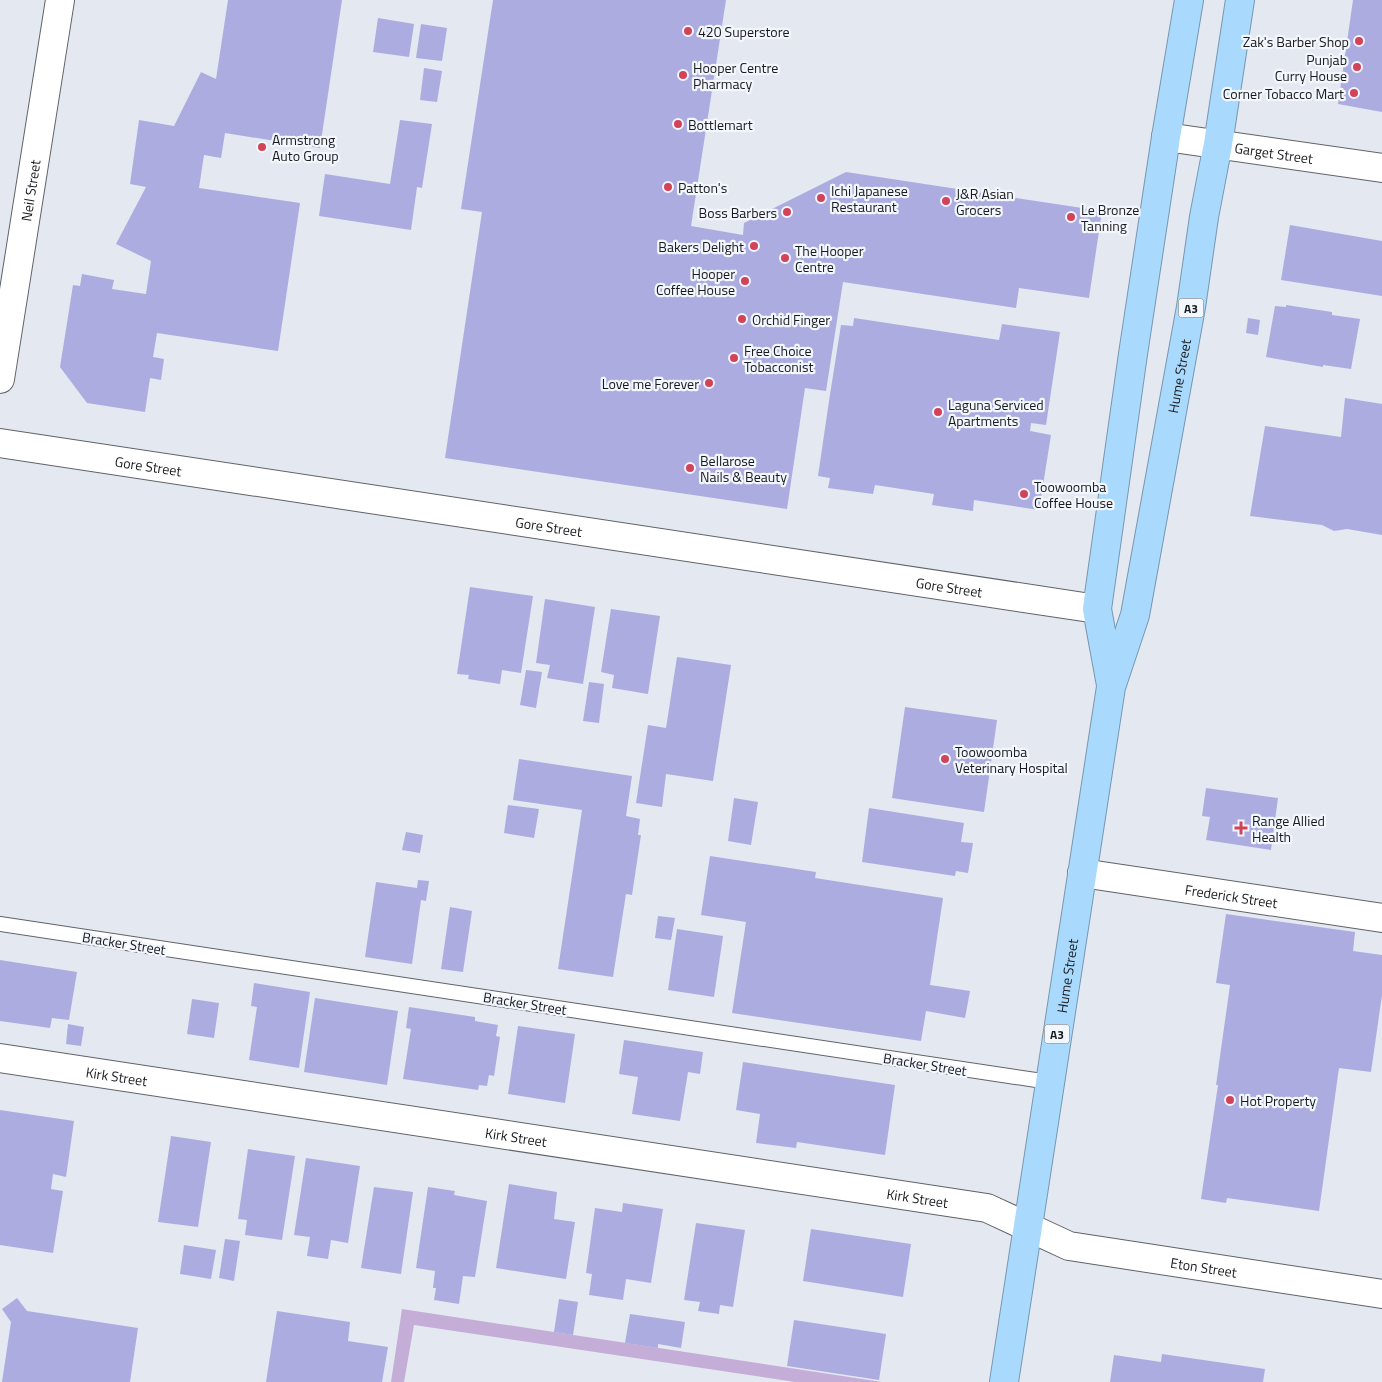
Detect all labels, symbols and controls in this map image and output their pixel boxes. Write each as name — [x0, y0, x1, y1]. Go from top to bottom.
place label: 420 Superstore — [698, 21, 790, 42]
marker: 420 Superstore — [682, 25, 694, 37]
place label: Zak's Barber Shop — [1243, 31, 1349, 52]
marker: Zak's Barber Shop — [1353, 35, 1365, 47]
place label: Punjab Curry House — [1275, 49, 1347, 86]
place label: Hooper Centre Pharmacy — [693, 57, 778, 94]
marker: Punjab Curry House — [1351, 61, 1363, 73]
marker: Hooper Centre Pharmacy — [677, 69, 689, 81]
place label: Corner Tobacco Mart — [1223, 83, 1344, 104]
marker: Corner Tobacco Mart — [1348, 87, 1360, 99]
place label: Bottlemart — [688, 114, 753, 135]
marker: Bottlemart — [672, 118, 684, 130]
place label: Armstrong Auto Group — [272, 129, 339, 166]
street label: Garget Street — [1233, 136, 1314, 168]
marker: Armstrong Auto Group — [256, 141, 268, 153]
street label: Neil Street — [15, 158, 45, 223]
place label: Patton's — [678, 177, 727, 198]
place label: Ichi Japanese Restaurant — [831, 180, 908, 217]
marker: Patton's — [662, 181, 674, 193]
place label: J&R Asian Grocers — [956, 183, 1014, 220]
marker: Ichi Japanese Restaurant — [815, 192, 827, 204]
marker: J&R Asian Grocers — [940, 195, 952, 207]
place label: Le Bronze Tanning — [1081, 199, 1139, 236]
place label: Boss Barbers — [699, 202, 777, 223]
marker: Boss Barbers — [781, 206, 793, 218]
marker: Le Bronze Tanning — [1065, 211, 1077, 223]
place label: Bakers Delight — [658, 236, 744, 257]
marker: Bakers Delight — [748, 240, 760, 252]
place label: The Hooper Centre — [795, 240, 864, 277]
marker: The Hooper Centre — [779, 252, 791, 264]
place label: Hooper Coffee House — [656, 263, 735, 300]
marker: Hooper Coffee House — [739, 275, 751, 287]
road number: A3 — [1178, 298, 1204, 318]
place label: Orchid Finger — [752, 309, 830, 330]
marker: Orchid Finger — [736, 313, 748, 325]
street label: Hume Street — [1161, 337, 1196, 415]
place label: Free Choice Tobacconist — [744, 340, 813, 377]
marker: Free Choice Tobacconist — [728, 352, 740, 364]
place label: Love me Forever — [602, 373, 699, 394]
marker: Love me Forever — [703, 377, 715, 389]
place label: Laguna Serviced Apartments — [948, 394, 1044, 431]
marker: Laguna Serviced Apartments — [932, 406, 944, 418]
street label: Gore Street — [114, 450, 183, 481]
place label: Bellarose Nails & Beauty — [700, 450, 787, 487]
marker: Bellarose Nails & Beauty — [684, 462, 696, 474]
place label: Toowoomba Coffee House — [1034, 476, 1113, 513]
marker: Toowoomba Coffee House — [1018, 488, 1030, 500]
street label: Gore Street — [514, 511, 584, 541]
street label: Gore Street — [914, 571, 984, 602]
place label: Toowoomba Veterinary Hospital — [955, 741, 1068, 778]
marker: Toowoomba Veterinary Hospital — [939, 753, 951, 765]
place label: Range Allied Health — [1252, 810, 1325, 847]
marker: Range Allied Health — [1234, 821, 1248, 835]
street label: Frederick Street — [1184, 878, 1279, 913]
street label: Bracker Street — [81, 926, 167, 960]
street label: Hume Street — [1050, 937, 1083, 1014]
street label: Bracker Street — [482, 986, 568, 1020]
road number: A3 — [1044, 1024, 1070, 1044]
street label: Bracker Street — [882, 1047, 968, 1081]
street label: Kirk Street — [85, 1061, 149, 1091]
place label: Hot Property — [1240, 1090, 1316, 1111]
marker: Hot Property — [1224, 1094, 1236, 1106]
street label: Kirk Street — [484, 1121, 548, 1151]
street label: Kirk Street — [885, 1182, 950, 1212]
street label: Eton Street — [1169, 1251, 1238, 1282]

